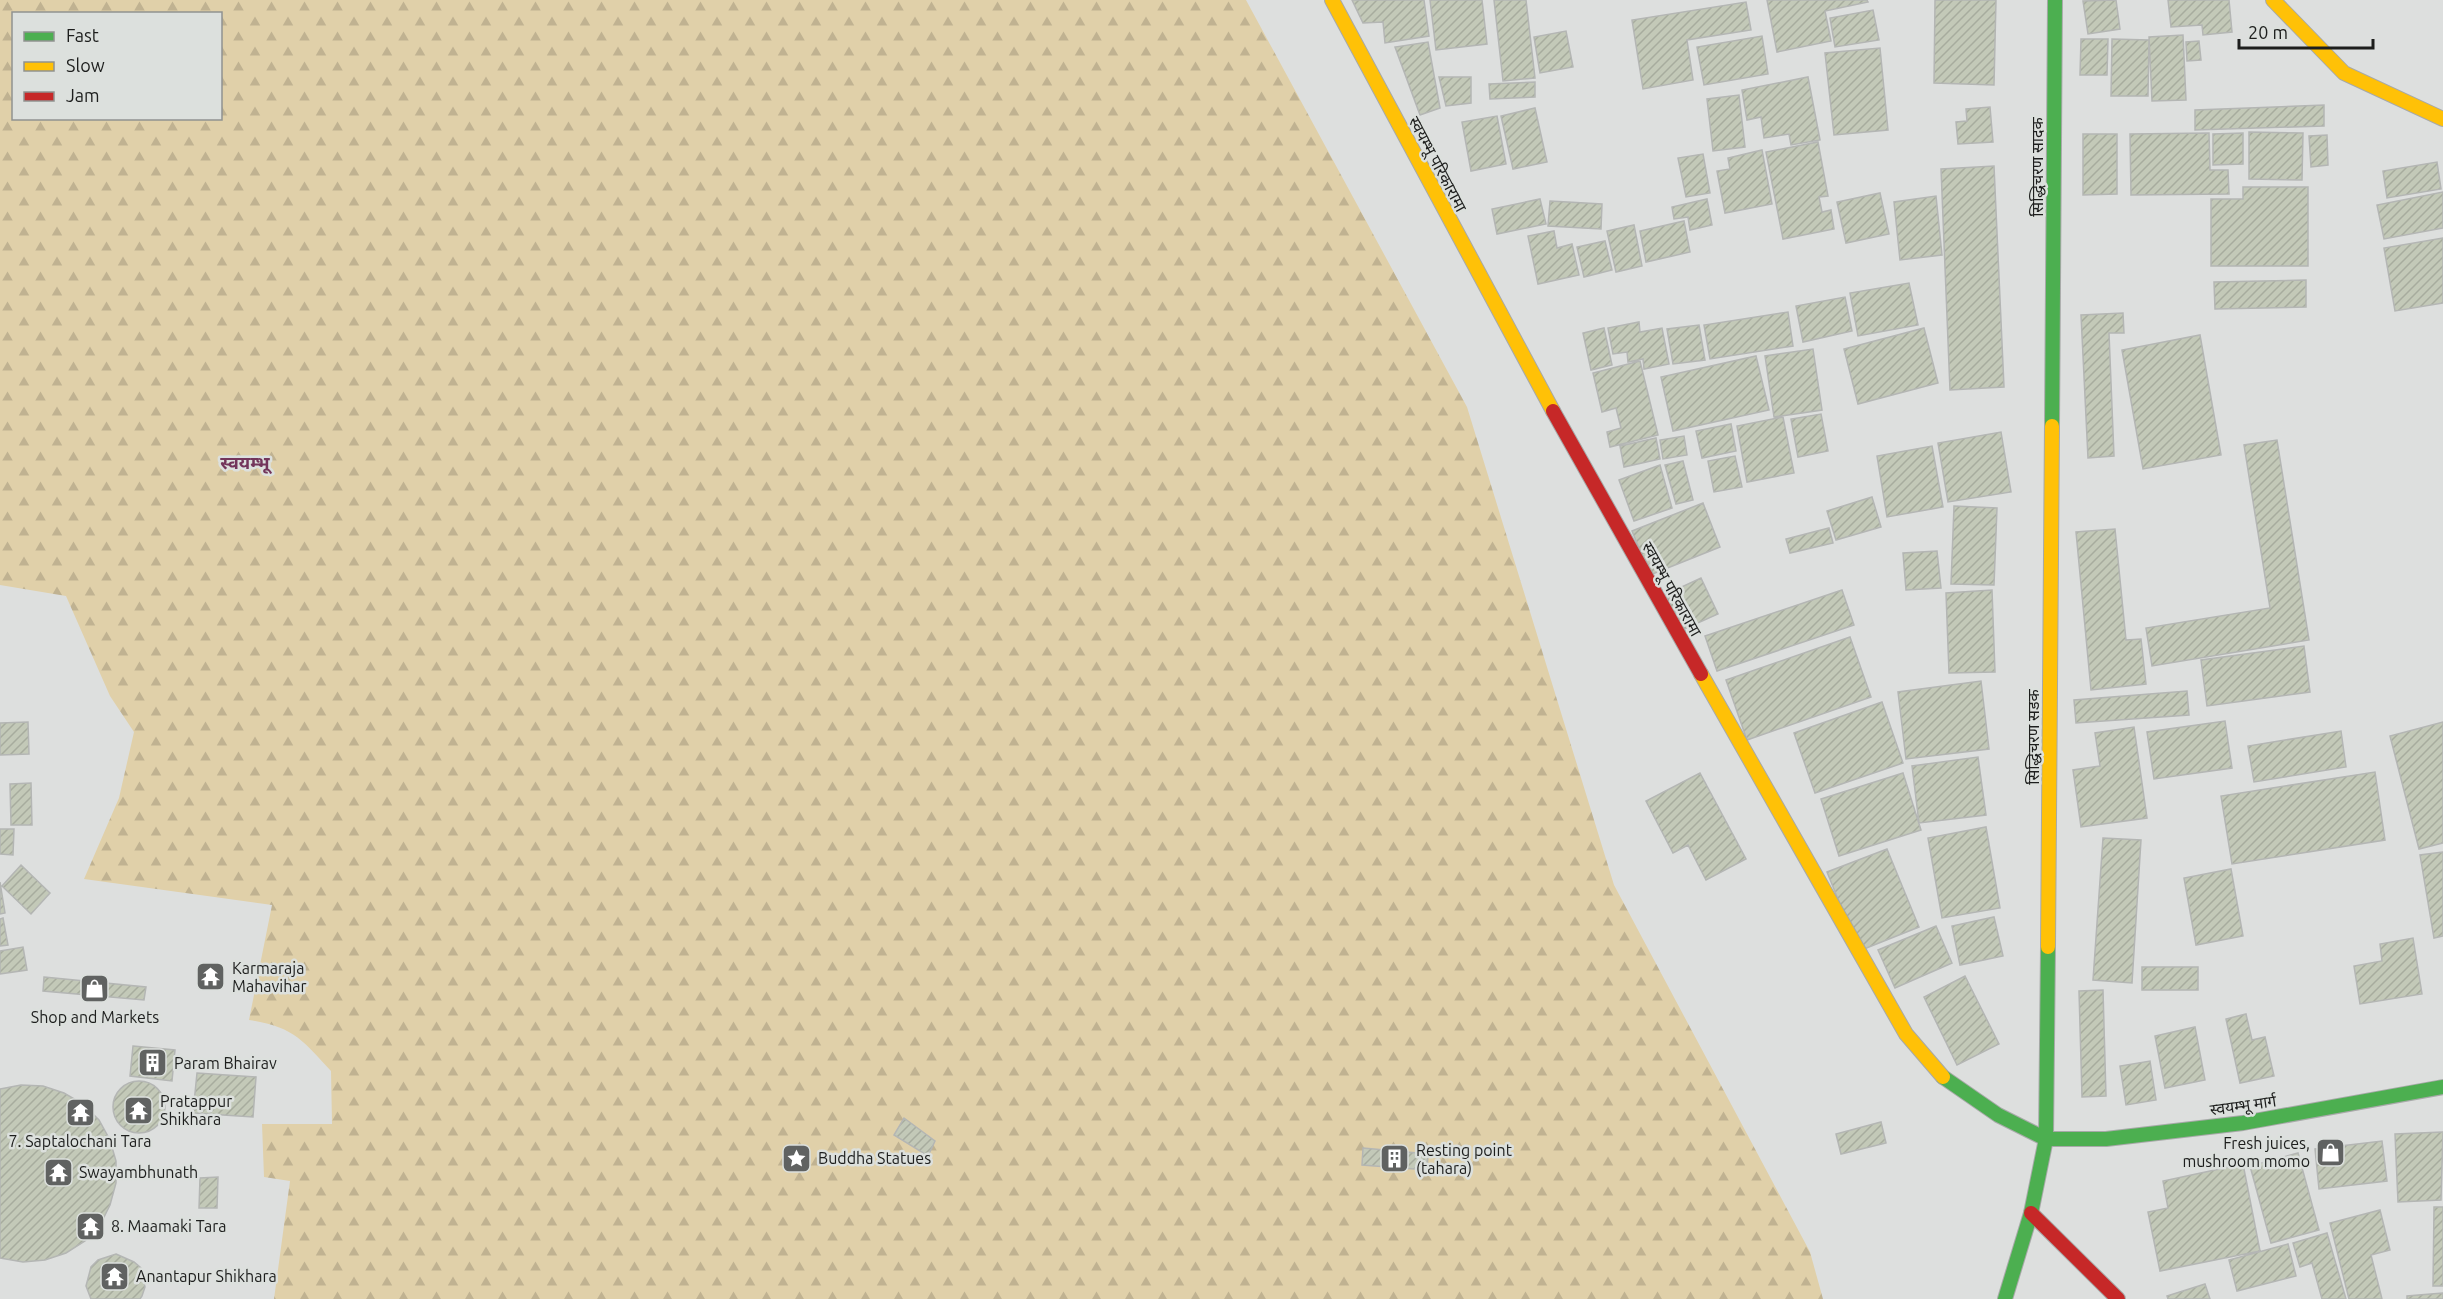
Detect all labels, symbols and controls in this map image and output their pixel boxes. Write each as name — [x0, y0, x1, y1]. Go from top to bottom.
legend — [12, 12, 222, 120]
scale bar — [2239, 12, 2372, 50]
text: 20 m — [2248, 22, 2288, 42]
text: Fast — [66, 25, 99, 45]
text: Slow — [66, 55, 105, 75]
text: Jam — [66, 85, 100, 105]
street label: स्वयम्भू परिकारामा — [1404, 114, 1471, 216]
street label: सिद्धिचरण सादक — [2028, 117, 2046, 217]
district label: स्वयम्भू — [220, 452, 273, 475]
street label: स्वयम्भू परिकारामा — [1637, 539, 1706, 641]
street label: सिद्धिचरण सडक — [2024, 689, 2042, 785]
place label: Karmaraja Mahavihar — [232, 959, 307, 995]
temple icon: Karmaraja Mahavihar — [195, 961, 227, 993]
shop icon: Shop and Markets — [79, 973, 111, 1005]
place label: Shop and Markets — [31, 1008, 159, 1026]
building icon: Param Bhairav — [137, 1047, 169, 1079]
place label: Param Bhairav — [174, 1054, 277, 1072]
street label: स्वयम्भू मार्ग — [2209, 1091, 2279, 1121]
place label: Pratappur Shikhara — [160, 1092, 232, 1128]
temple icon: Pratappur Shikhara — [123, 1094, 155, 1126]
temple icon: 7. Saptalochani Tara — [64, 1097, 96, 1129]
place label: 7. Saptalochani Tara — [9, 1132, 151, 1150]
place label: Fresh juices, mushroom momo — [2182, 1134, 2310, 1170]
shop icon: Fresh juices, mushroom momo — [2315, 1136, 2347, 1168]
place label: Resting point (tahara) — [1416, 1141, 1513, 1178]
place icon: Buddha Statues — [781, 1142, 813, 1174]
building icon: Resting point (tahara) — [1379, 1143, 1411, 1175]
place label: Buddha Statues — [818, 1149, 931, 1167]
temple icon: Swayambhunath — [42, 1156, 74, 1188]
place label: Swayambhunath — [79, 1163, 198, 1181]
temple icon: 8. Maamaki Tara — [74, 1210, 106, 1242]
place label: 8. Maamaki Tara — [111, 1217, 226, 1235]
temple icon: Anantapur Shikhara — [99, 1260, 131, 1292]
place label: Anantapur Shikhara — [136, 1267, 277, 1285]

